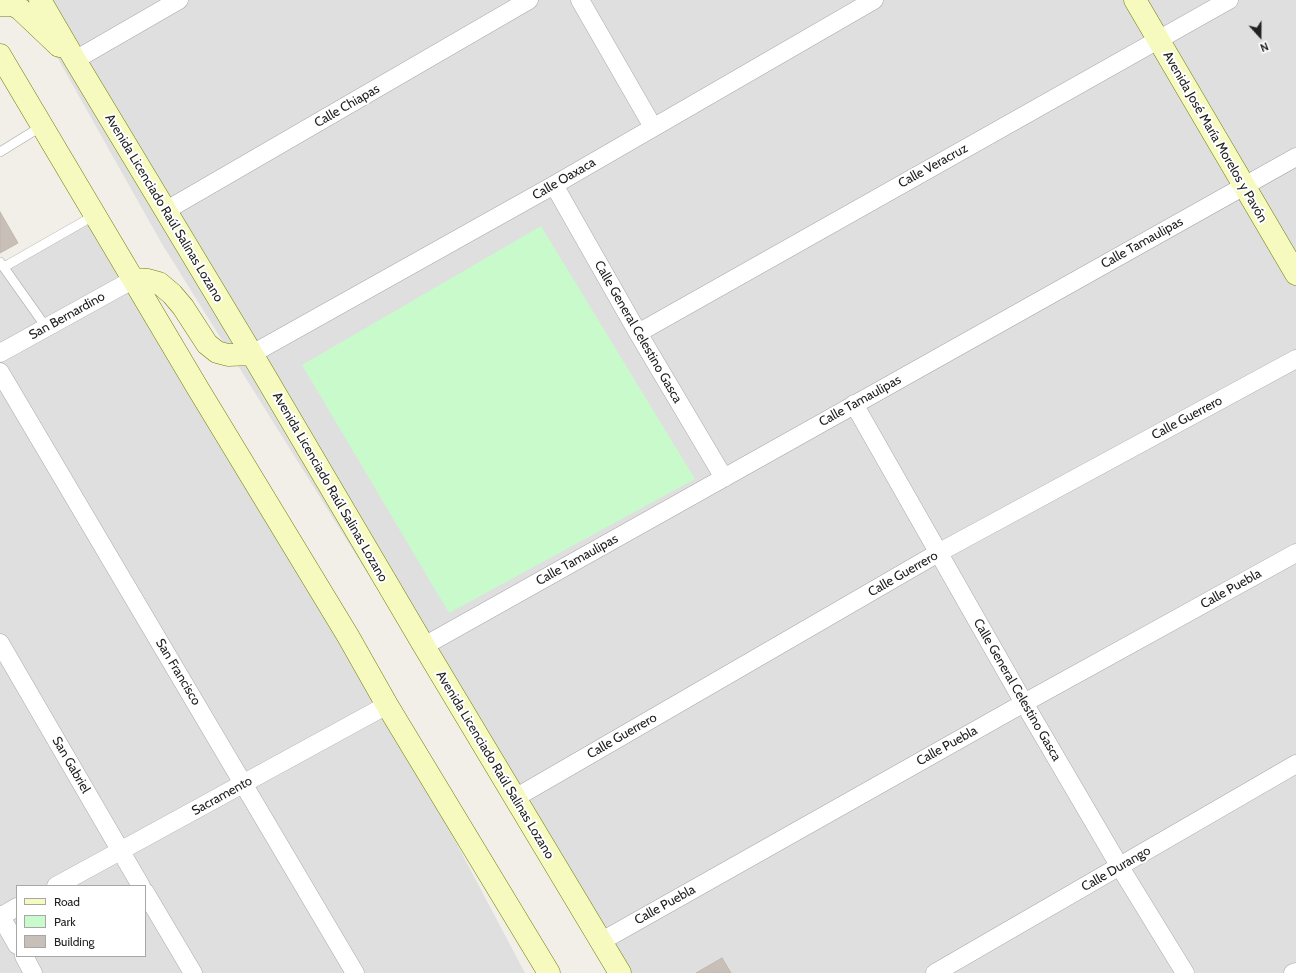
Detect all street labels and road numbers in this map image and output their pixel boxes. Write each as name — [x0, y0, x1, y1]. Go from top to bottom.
street label: Avenida José María Morelos y Pavón — [1160, 49, 1270, 225]
street label: Calle Chiapas — [312, 81, 382, 131]
street label: Avenida Licenciado Raúl Salinas Lozano — [102, 111, 226, 305]
street label: Calle Veracruz — [896, 141, 970, 191]
street label: Calle Oaxaca — [530, 155, 598, 203]
street label: Calle Tamaulipas — [1098, 214, 1186, 272]
street label: Calle General Celestino Gasca — [591, 258, 685, 406]
street label: San Bernardino — [26, 289, 108, 343]
street label: Calle Tamaulipas — [816, 372, 904, 430]
street label: Avenida Licenciado Raúl Salinas Lozano — [269, 389, 391, 585]
street label: Calle Guerrero — [1149, 393, 1225, 443]
street label: Calle Tamaulipas — [533, 531, 621, 589]
street label: Calle Guerrero — [865, 548, 941, 600]
street label: Calle Puebla — [1198, 566, 1264, 612]
street label: Calle General Celestino Gasca — [970, 616, 1064, 764]
street label: San Francisco — [152, 636, 204, 708]
street label: Avenida Licenciado Raúl Salinas Lozano — [433, 668, 557, 862]
street label: Calle Guerrero — [584, 710, 660, 762]
street label: Calle Puebla — [914, 723, 980, 769]
street label: San Gabriel — [49, 734, 93, 796]
street label: Sacramento — [189, 773, 255, 819]
street label: Calle Durango — [1079, 843, 1153, 895]
street label: Calle Puebla — [632, 882, 698, 928]

